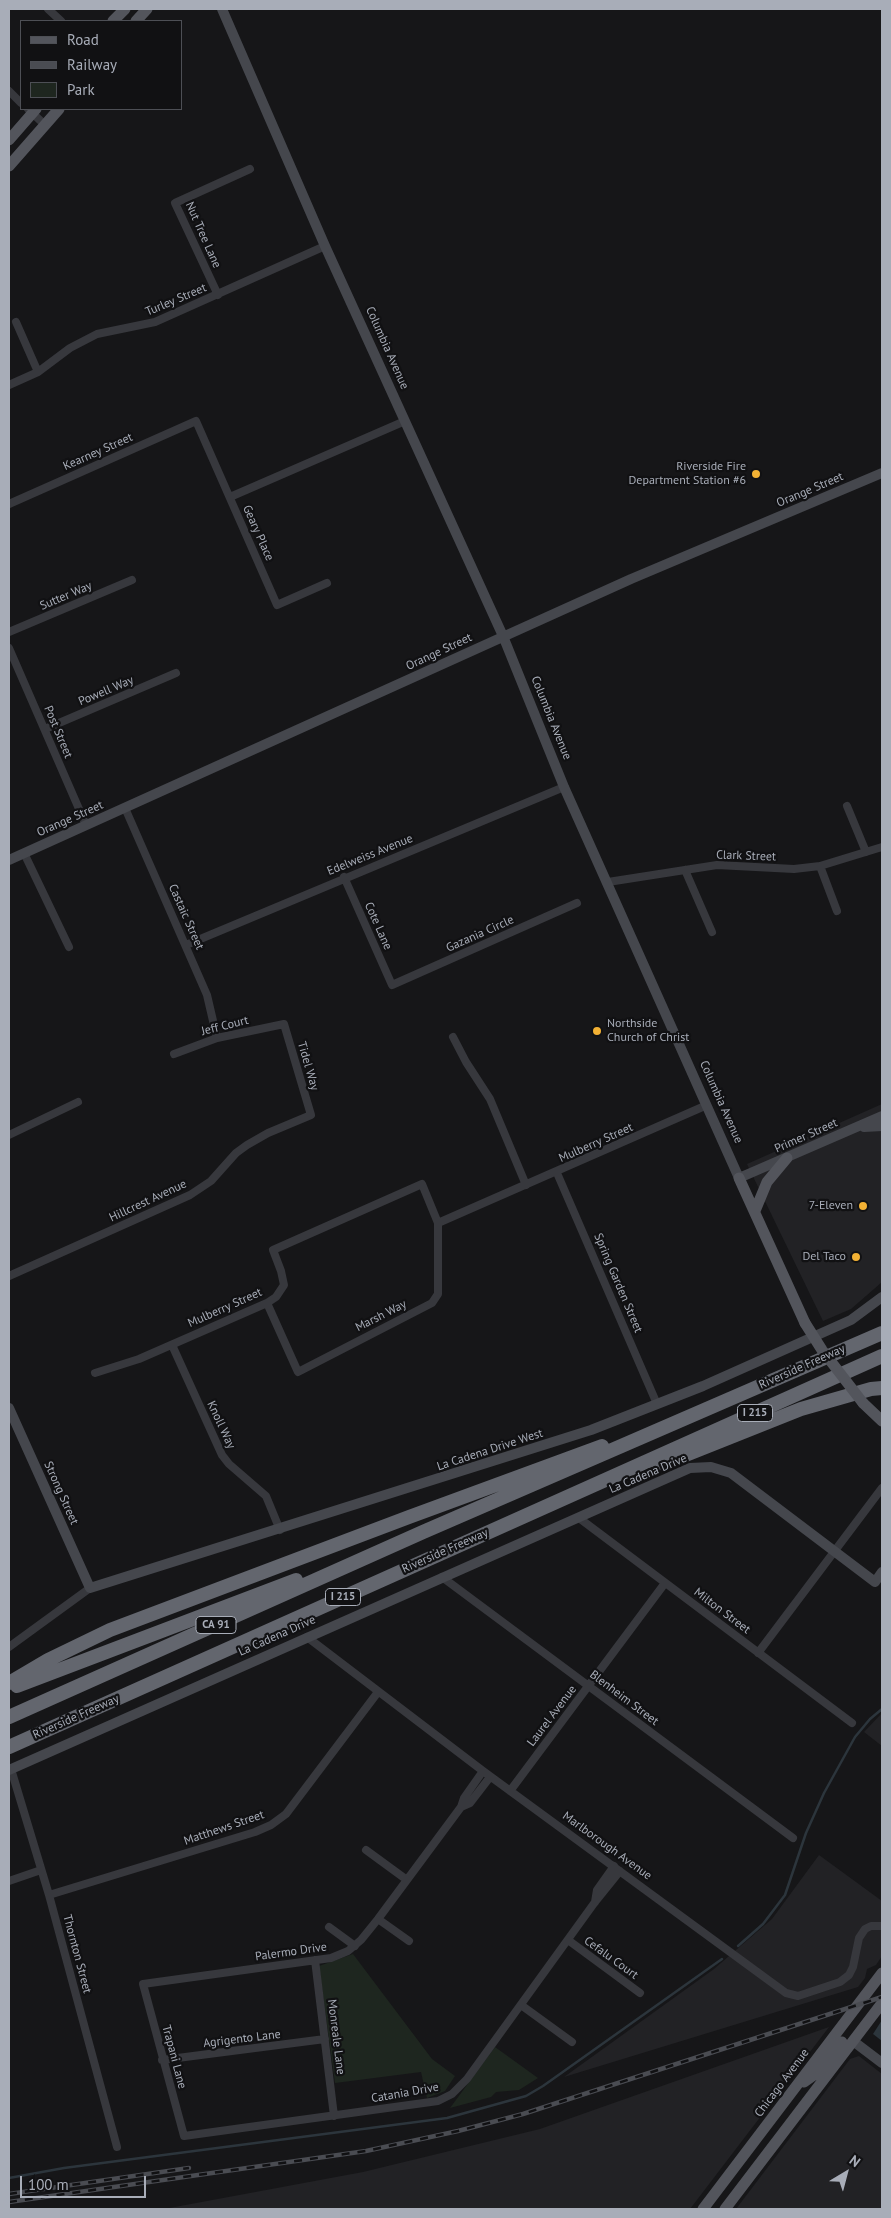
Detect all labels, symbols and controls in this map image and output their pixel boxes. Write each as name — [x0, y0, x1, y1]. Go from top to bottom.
legend — [20, 20, 182, 110]
text: Road — [67, 30, 99, 49]
text: Railway — [67, 55, 117, 74]
text: Park — [67, 80, 95, 99]
street label: Nut Tree Lane — [182, 200, 224, 270]
street label: Turley Street — [143, 281, 209, 319]
street label: Columbia Avenue — [362, 304, 412, 392]
street label: Kearney Street — [61, 430, 135, 474]
place label: Riverside Fire Department Station #6 — [628, 460, 746, 488]
marker: Riverside Fire Department Station #6 — [750, 468, 762, 480]
street label: Orange Street — [774, 469, 846, 511]
street label: Geary Place — [239, 503, 277, 563]
street label: Sutter Way — [38, 579, 94, 613]
street label: Orange Street — [404, 630, 474, 674]
street label: Powell Way — [76, 673, 136, 709]
street label: Columbia Avenue — [528, 674, 574, 762]
street label: Post Street — [40, 704, 76, 760]
street label: Orange Street — [35, 798, 105, 840]
street label: Edelweiss Avenue — [325, 831, 415, 879]
street label: Clark Street — [716, 848, 776, 864]
street label: Castaic Street — [165, 882, 207, 952]
street label: Cote Lane — [361, 900, 395, 952]
street label: Gazania Circle — [444, 913, 516, 955]
street label: Jeff Court — [200, 1013, 250, 1039]
place label: Northside Church of Christ — [607, 1017, 689, 1045]
marker: Northside Church of Christ — [591, 1025, 603, 1037]
street label: Tidel Way — [294, 1040, 322, 1092]
street label: Columbia Avenue — [696, 1058, 746, 1146]
street label: Primer Street — [772, 1116, 840, 1156]
street label: Mulberry Street — [557, 1120, 635, 1166]
street label: Hillcrest Avenue — [107, 1177, 189, 1225]
place label: 7-Eleven — [809, 1199, 853, 1213]
marker: 7-Eleven — [857, 1200, 869, 1212]
street label: Spring Garden Street — [591, 1231, 645, 1335]
place label: Del Taco — [802, 1250, 846, 1264]
marker: Del Taco — [850, 1251, 862, 1263]
street label: Mulberry Street — [186, 1285, 264, 1331]
street label: Marsh Way — [353, 1297, 409, 1335]
street label: Riverside Freeway — [757, 1342, 847, 1392]
street label: Knoll Way — [204, 1399, 238, 1451]
road number: I 215 — [738, 1405, 772, 1422]
street label: La Cadena Drive West — [435, 1426, 545, 1474]
street label: La Cadena Drive — [607, 1451, 689, 1497]
street label: Strong Street — [41, 1459, 81, 1527]
street label: Riverside Freeway — [400, 1526, 490, 1576]
street label: Milton Street — [691, 1585, 753, 1637]
road number: I 215 — [326, 1588, 360, 1605]
street label: La Cadena Drive — [236, 1613, 318, 1659]
road number: CA 91 — [196, 1616, 236, 1634]
street label: Blenheim Street — [587, 1667, 661, 1729]
street label: Laurel Avenue — [524, 1683, 580, 1749]
street label: Riverside Freeway — [31, 1692, 121, 1742]
street label: Matthews Street — [182, 1808, 266, 1848]
street label: Marlborough Avenue — [560, 1809, 654, 1883]
street label: Thornton Street — [60, 1913, 94, 1995]
street label: Cefalu Court — [581, 1934, 641, 1982]
street label: Palermo Drive — [254, 1940, 328, 1964]
street label: Monreale Lane — [324, 1998, 348, 2076]
street label: Trapani Lane — [159, 2024, 189, 2090]
street label: Agrigento Lane — [202, 2027, 282, 2051]
street label: Chicago Avenue — [752, 2046, 812, 2120]
street label: Catania Drive — [370, 2080, 440, 2106]
north arrow — [821, 2148, 871, 2198]
text: N — [846, 2151, 864, 2171]
scale bar — [22, 2166, 149, 2198]
text: 100 m — [28, 2175, 69, 2194]

